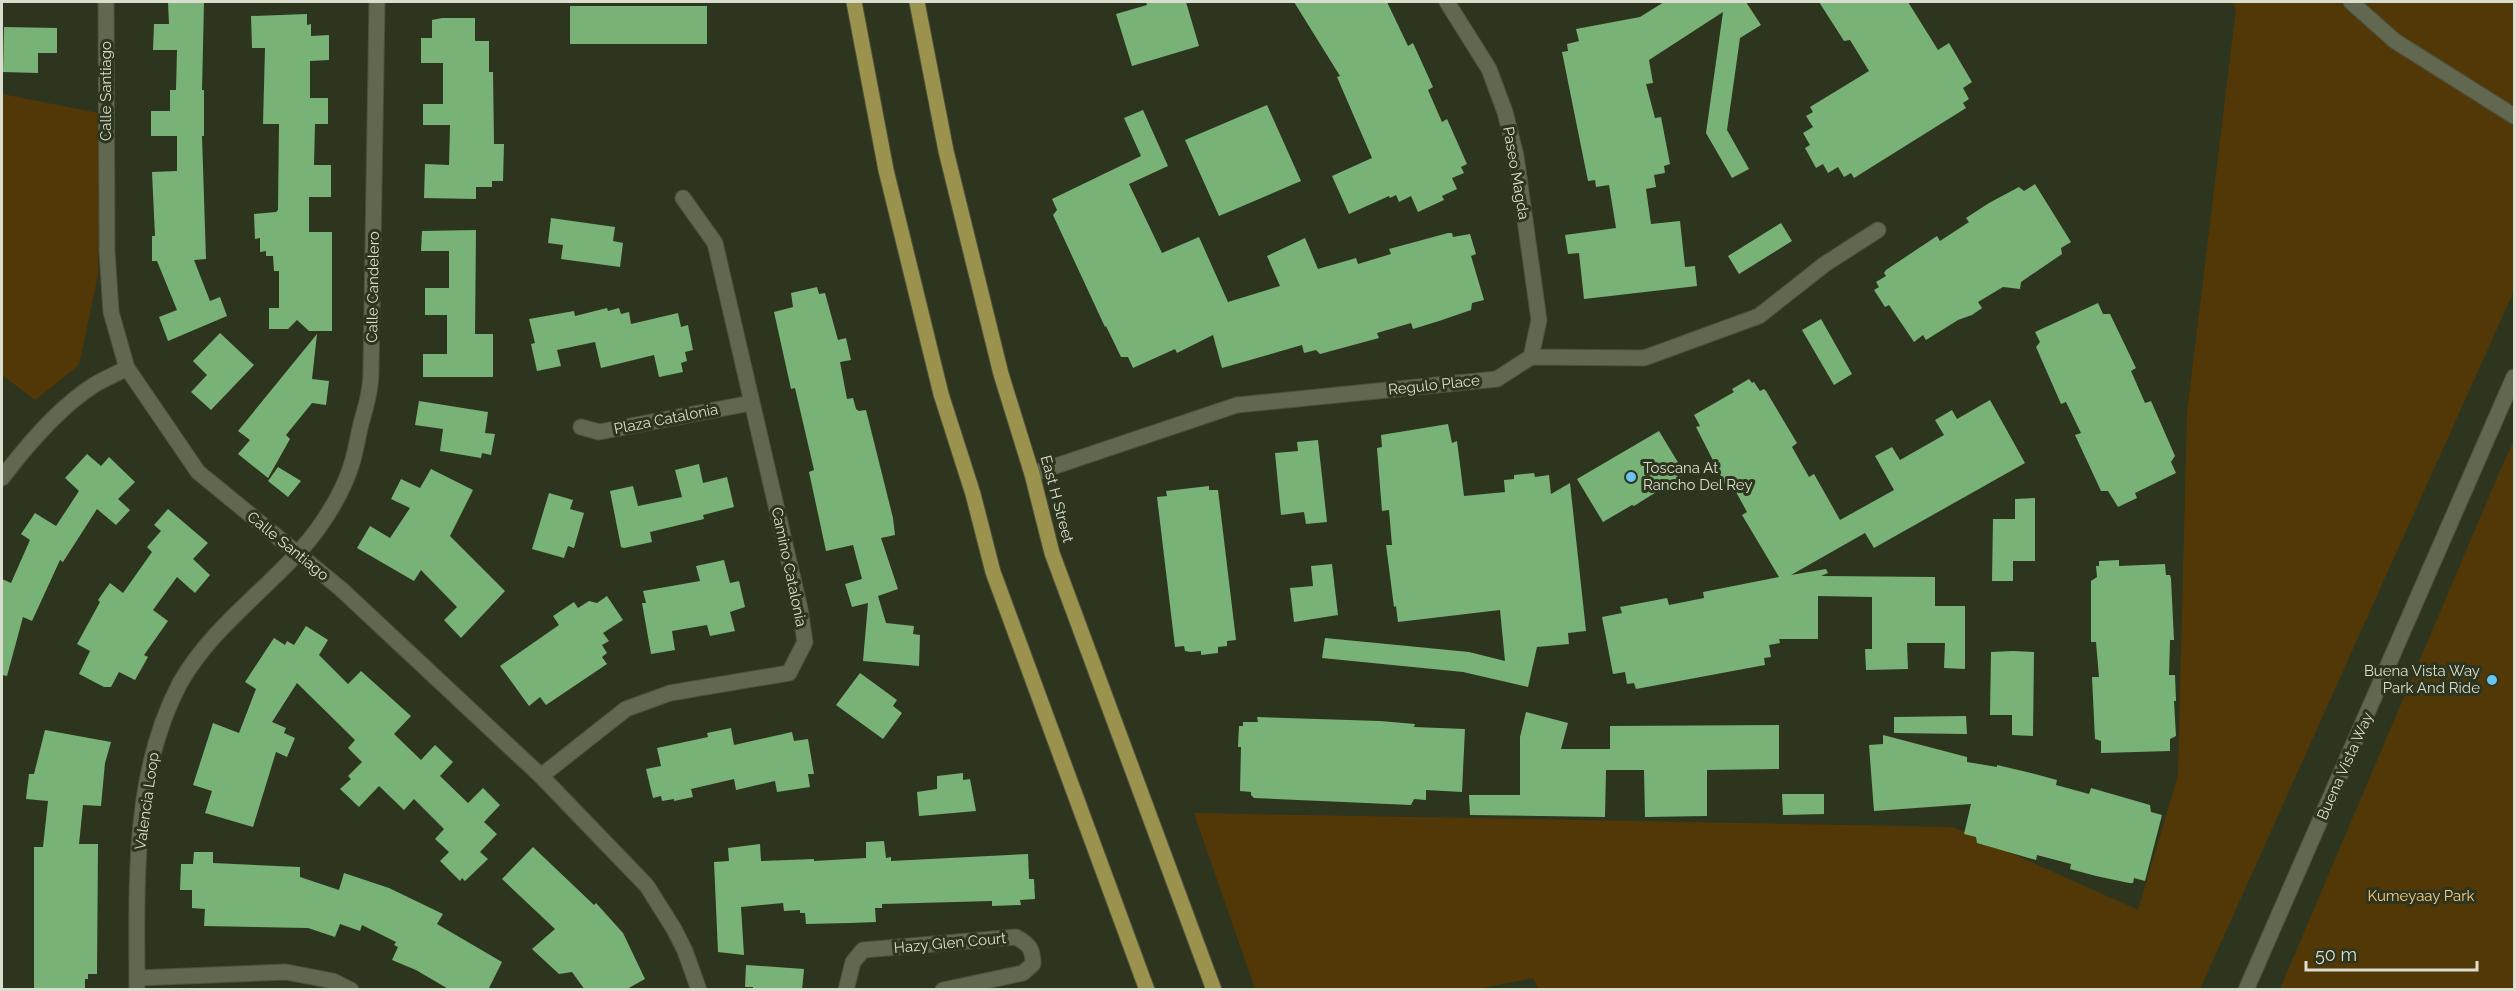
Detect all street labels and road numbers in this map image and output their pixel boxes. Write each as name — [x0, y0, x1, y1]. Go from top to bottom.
street label: Calle Santiago — [97, 41, 115, 141]
street label: Paseo Magda — [1499, 125, 1533, 221]
street label: Calle Candelero — [363, 231, 383, 343]
street label: Regulo Place — [1387, 371, 1481, 399]
street label: Plaza Catalonia — [612, 400, 720, 438]
street label: East H Street — [1037, 453, 1077, 545]
street label: Camino Catalonia — [768, 506, 810, 628]
street label: Calle Santiago — [244, 508, 333, 584]
street label: Buena Vista Way — [2313, 709, 2377, 823]
street label: Valencia Loop — [131, 751, 163, 851]
street label: Hazy Glen Court — [893, 929, 1007, 957]

